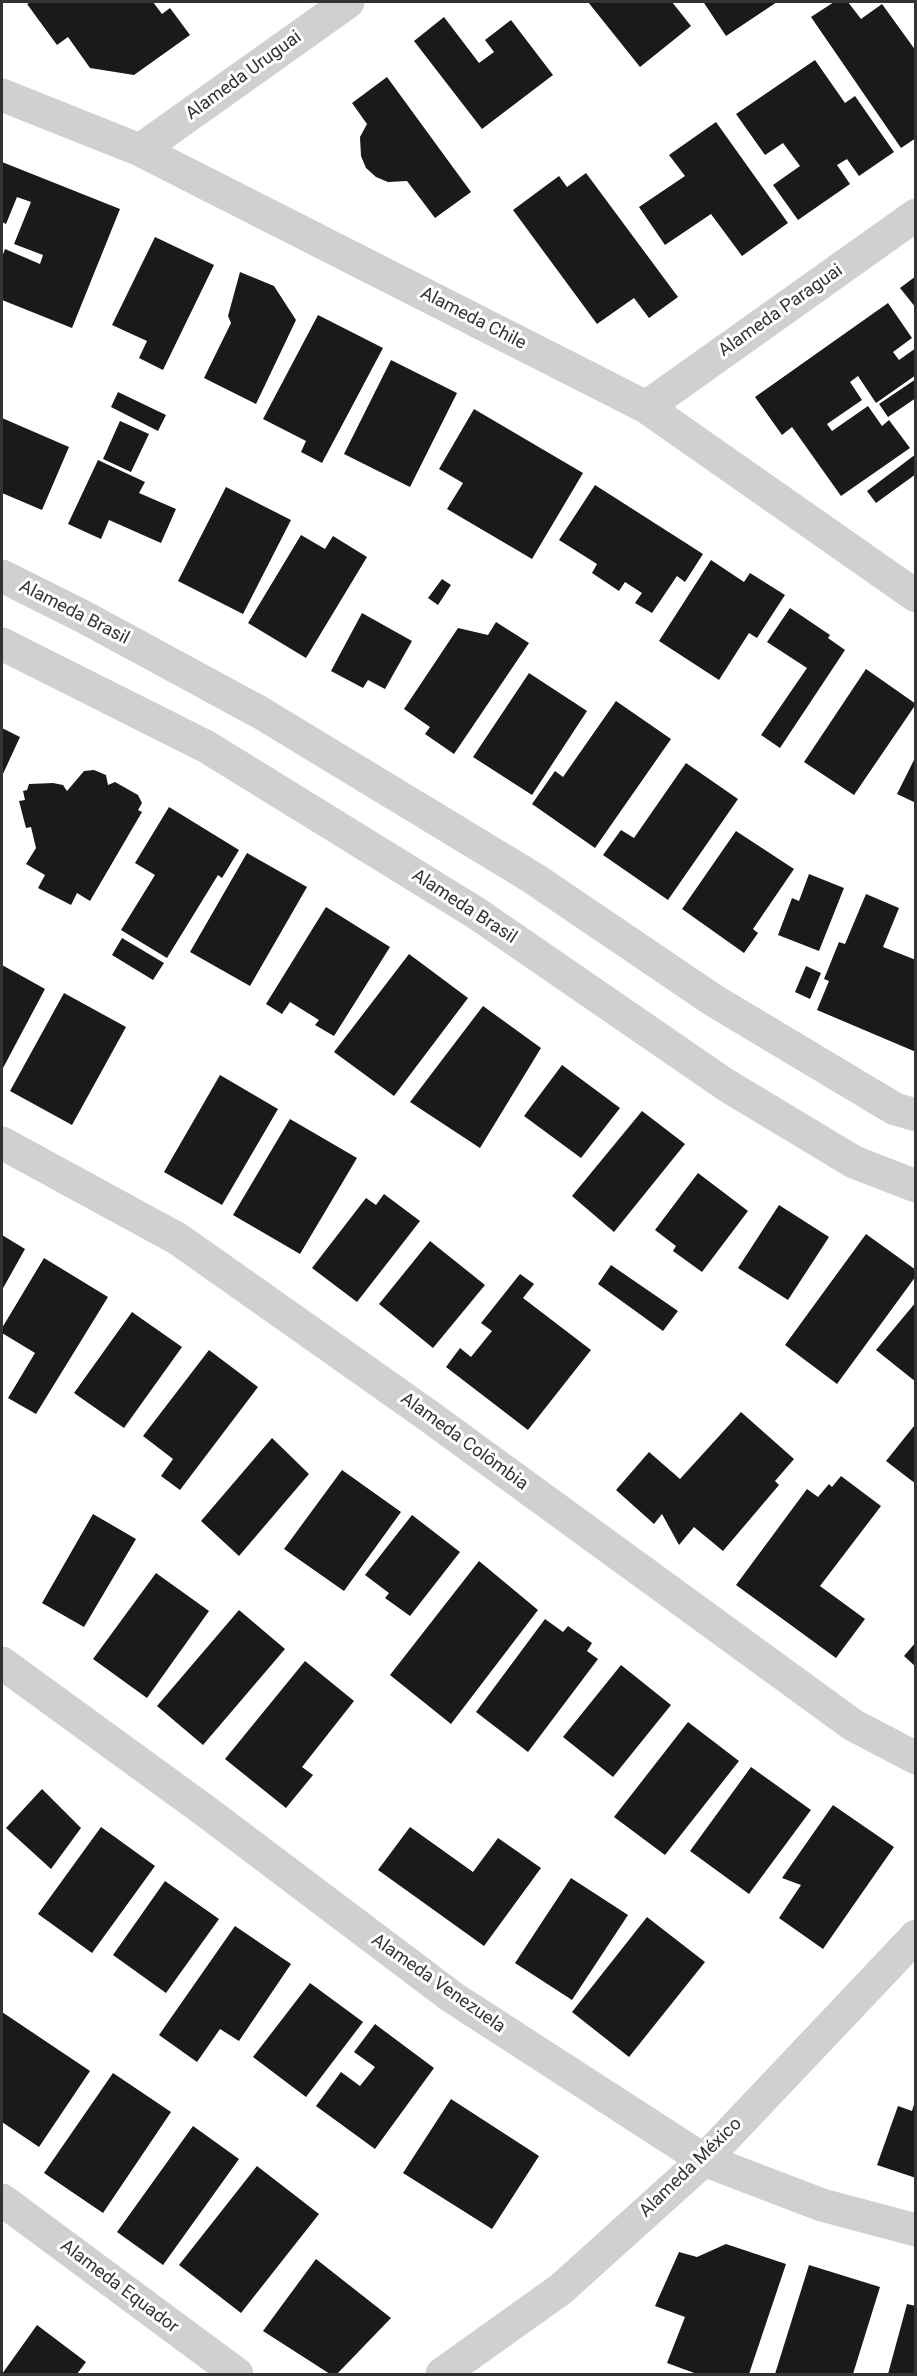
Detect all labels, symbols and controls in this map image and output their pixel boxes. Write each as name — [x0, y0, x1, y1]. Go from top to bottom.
street label: Alameda Uruguai — [182, 27, 306, 125]
street label: Alameda Paraguai — [715, 260, 847, 362]
street label: Alameda Chile — [417, 283, 529, 355]
street label: Alameda Brasil — [15, 576, 133, 650]
street label: Alameda Brasil — [408, 865, 520, 949]
street label: Alameda Colômbia — [396, 1388, 532, 1496]
street label: Alameda Venezuela — [367, 1930, 509, 2038]
street label: Alameda México — [635, 2114, 747, 2222]
street label: Alameda Equador — [56, 2236, 182, 2338]

